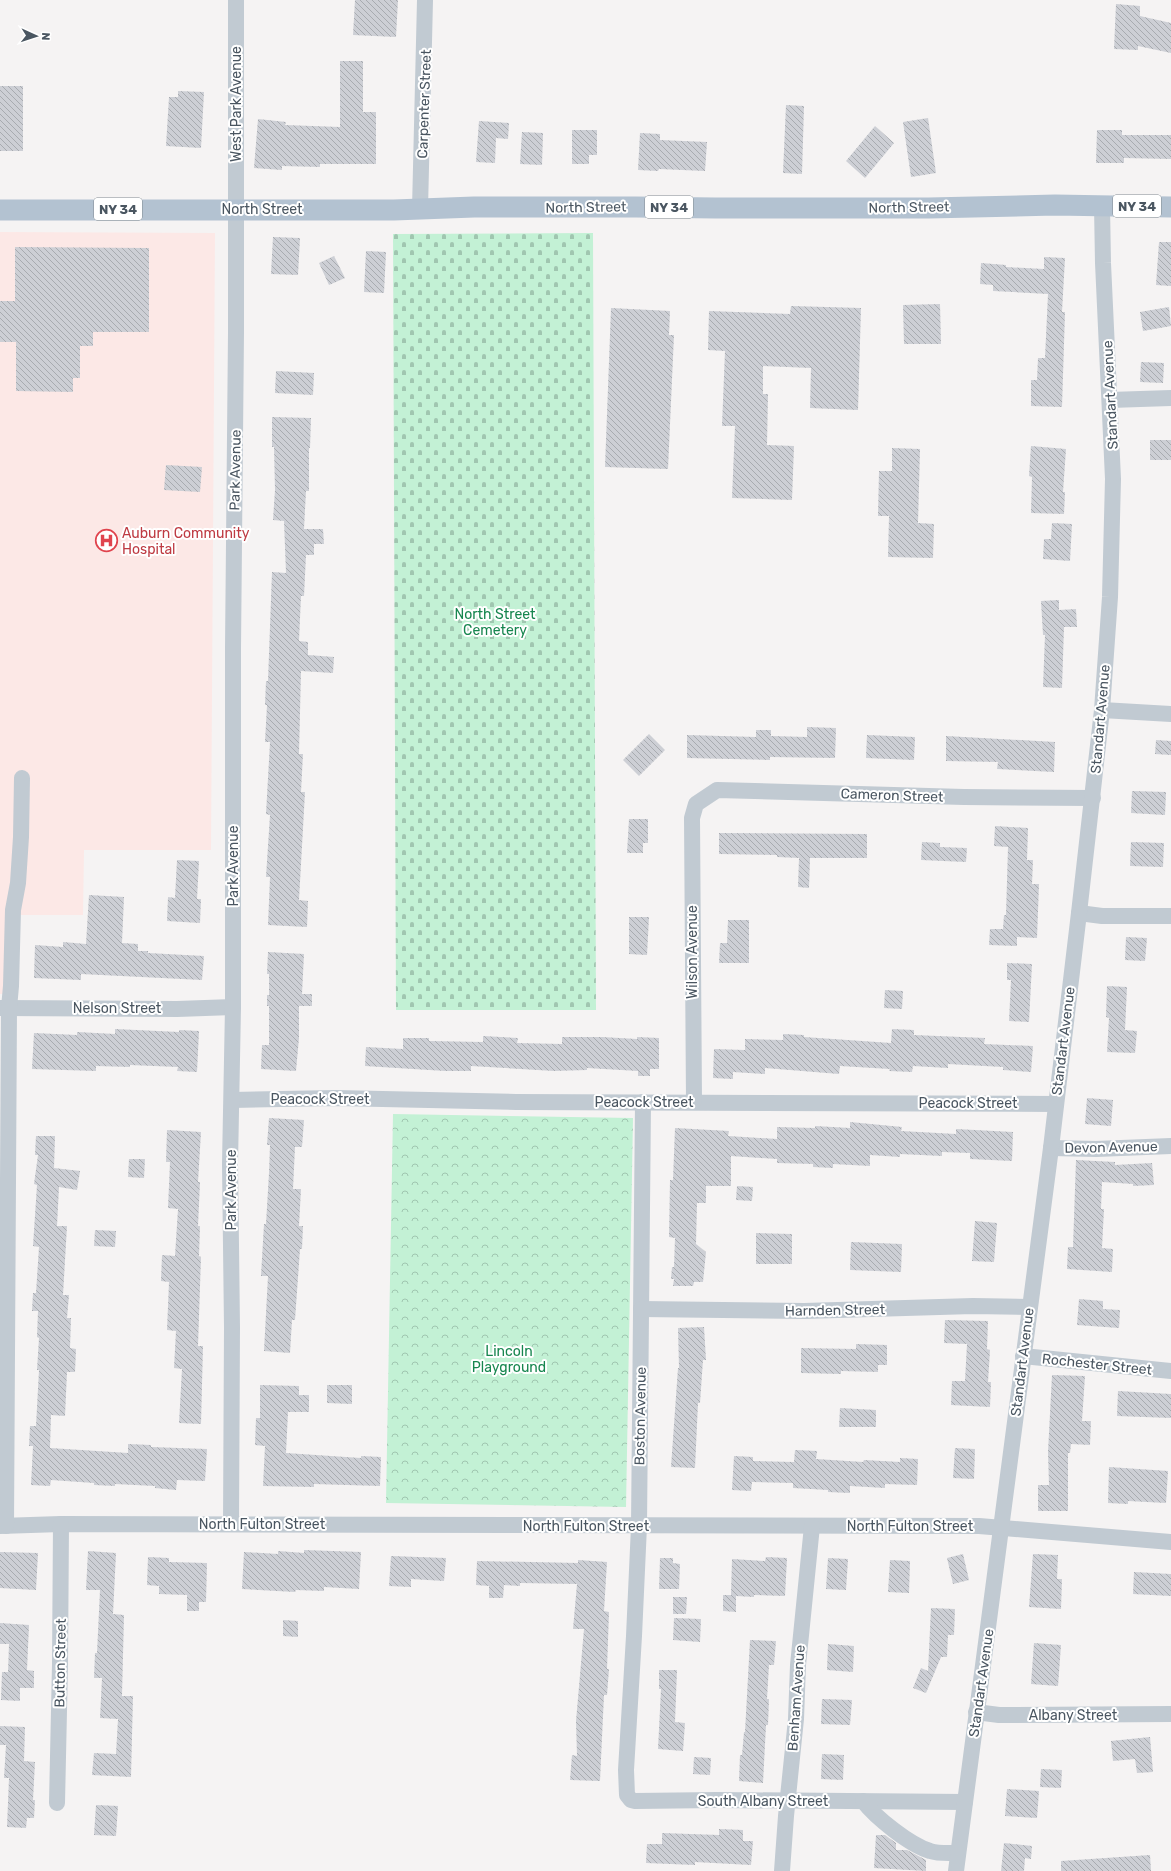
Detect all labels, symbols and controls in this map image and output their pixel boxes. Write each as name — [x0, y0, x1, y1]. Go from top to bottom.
north arrow — [16, 16, 56, 56]
text: N — [39, 32, 52, 41]
street label: West Park Avenue — [228, 46, 245, 162]
street label: Carpenter Street — [414, 49, 435, 159]
road number: NY 34 — [1113, 195, 1161, 217]
road number: NY 34 — [645, 196, 693, 218]
road number: NY 34 — [94, 198, 142, 220]
street label: North Street — [545, 198, 627, 217]
street label: North Street — [868, 198, 950, 217]
street label: North Street — [222, 201, 303, 218]
street label: Standart Avenue — [1099, 340, 1122, 450]
street label: Park Avenue — [226, 429, 245, 511]
place label: Auburn Community Hospital — [122, 525, 250, 558]
hospital icon: Auburn Community Hospital — [94, 528, 120, 554]
park label: North Street Cemetery — [455, 606, 536, 639]
street label: Standart Avenue — [1087, 664, 1114, 774]
street label: Cameron Street — [840, 785, 944, 806]
street label: Park Avenue — [225, 825, 242, 907]
street label: Wilson Avenue — [684, 905, 701, 999]
street label: Standart Avenue — [1048, 986, 1079, 1096]
street label: Nelson Street — [73, 1000, 162, 1017]
street label: Peacock Street — [271, 1091, 370, 1108]
street label: Peacock Street — [595, 1094, 694, 1111]
street label: Peacock Street — [919, 1095, 1018, 1112]
street label: Devon Avenue — [1064, 1138, 1158, 1157]
street label: Park Avenue — [223, 1149, 240, 1231]
street label: Harnden Street — [785, 1301, 886, 1320]
street label: Standart Avenue — [1007, 1307, 1038, 1417]
park label: Lincoln Playground — [472, 1343, 546, 1376]
street label: Rochester Street — [1041, 1350, 1153, 1379]
street label: Boston Avenue — [631, 1366, 650, 1465]
street label: North Fulton Street — [199, 1516, 326, 1533]
street label: North Fulton Street — [523, 1518, 650, 1535]
street label: North Fulton Street — [847, 1518, 974, 1535]
street label: Button Street — [51, 1618, 70, 1708]
street label: Standart Avenue — [965, 1628, 998, 1738]
street label: Benham Avenue — [784, 1644, 809, 1752]
street label: Albany Street — [1029, 1707, 1118, 1724]
street label: South Albany Street — [698, 1793, 829, 1810]

